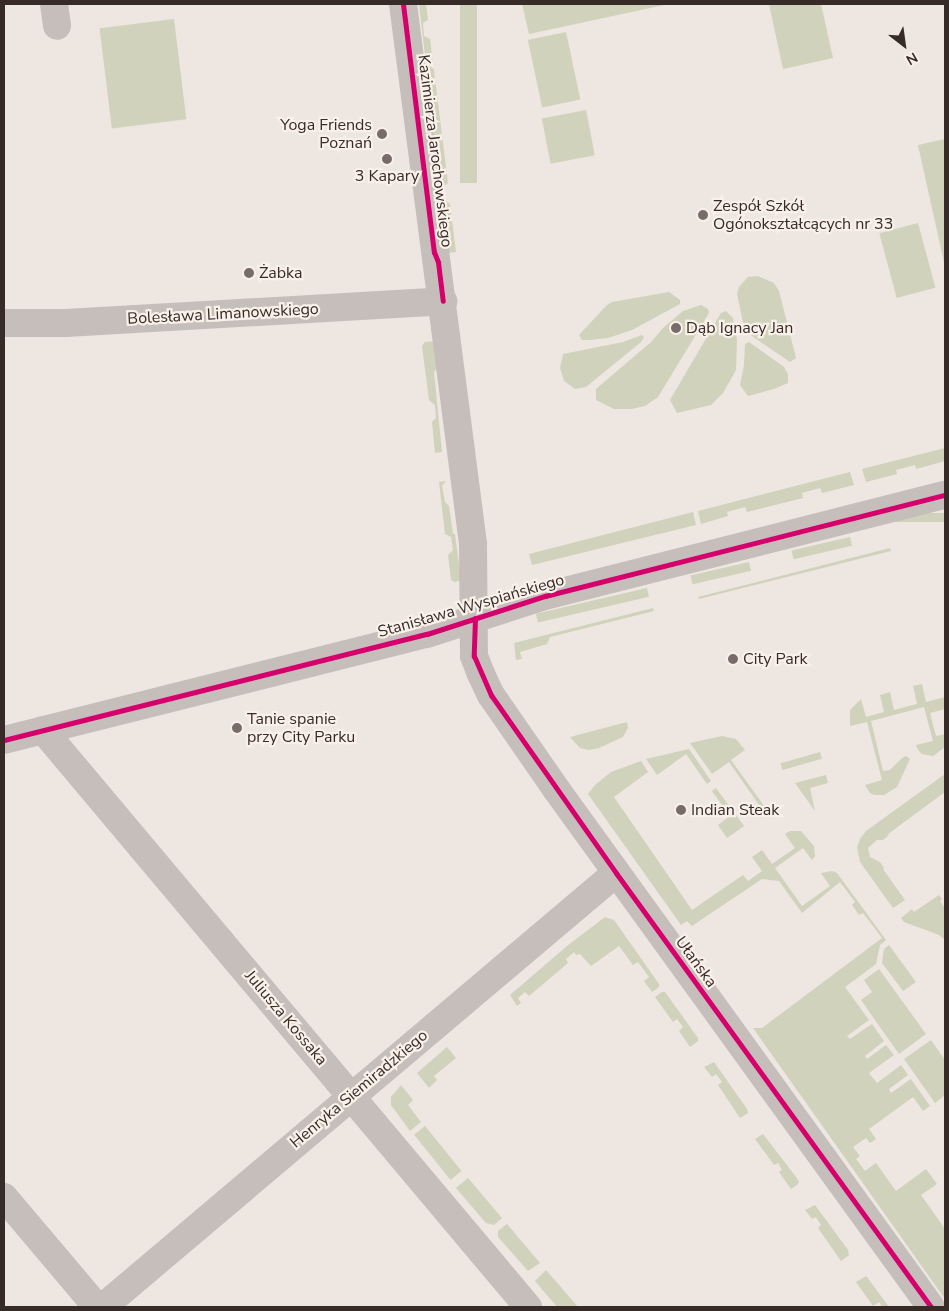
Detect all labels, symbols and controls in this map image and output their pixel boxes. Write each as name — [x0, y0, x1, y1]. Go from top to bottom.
north arrow — [879, 20, 929, 70]
text: N — [902, 48, 921, 69]
street label: Kazimierza Jarochowskiego — [414, 53, 456, 249]
place label: Yoga Friends Poznań — [280, 115, 372, 153]
marker: Yoga Friends Poznań — [376, 128, 388, 140]
marker: 3 Kapary — [381, 153, 393, 165]
place label: 3 Kapary — [355, 166, 419, 186]
place label: Zespół Szkół Ogónokształcących nr 33 — [713, 196, 893, 234]
marker: Zespół Szkół Ogónokształcących nr 33 — [697, 209, 709, 221]
place label: Żabka — [259, 263, 302, 283]
marker: Żabka — [243, 267, 255, 279]
street label: Bolesława Limanowskiego — [127, 299, 319, 329]
place label: Dąb Ignacy Jan — [686, 318, 793, 338]
marker: Dąb Ignacy Jan — [670, 322, 682, 334]
street label: Stanisława Wyspiańskiego — [376, 570, 566, 642]
place label: City Park — [743, 649, 807, 669]
marker: City Park — [727, 653, 739, 665]
place label: Tanie spanie przy City Parku — [247, 709, 355, 747]
marker: Tanie spanie przy City Parku — [231, 722, 243, 734]
place label: Indian Steak — [691, 800, 779, 820]
marker: Indian Steak — [675, 804, 687, 816]
street label: Ułańska — [671, 933, 721, 991]
street label: Juliusza Kossaka — [241, 967, 331, 1069]
street label: Henryka Siemiradzkiego — [286, 1026, 432, 1152]

